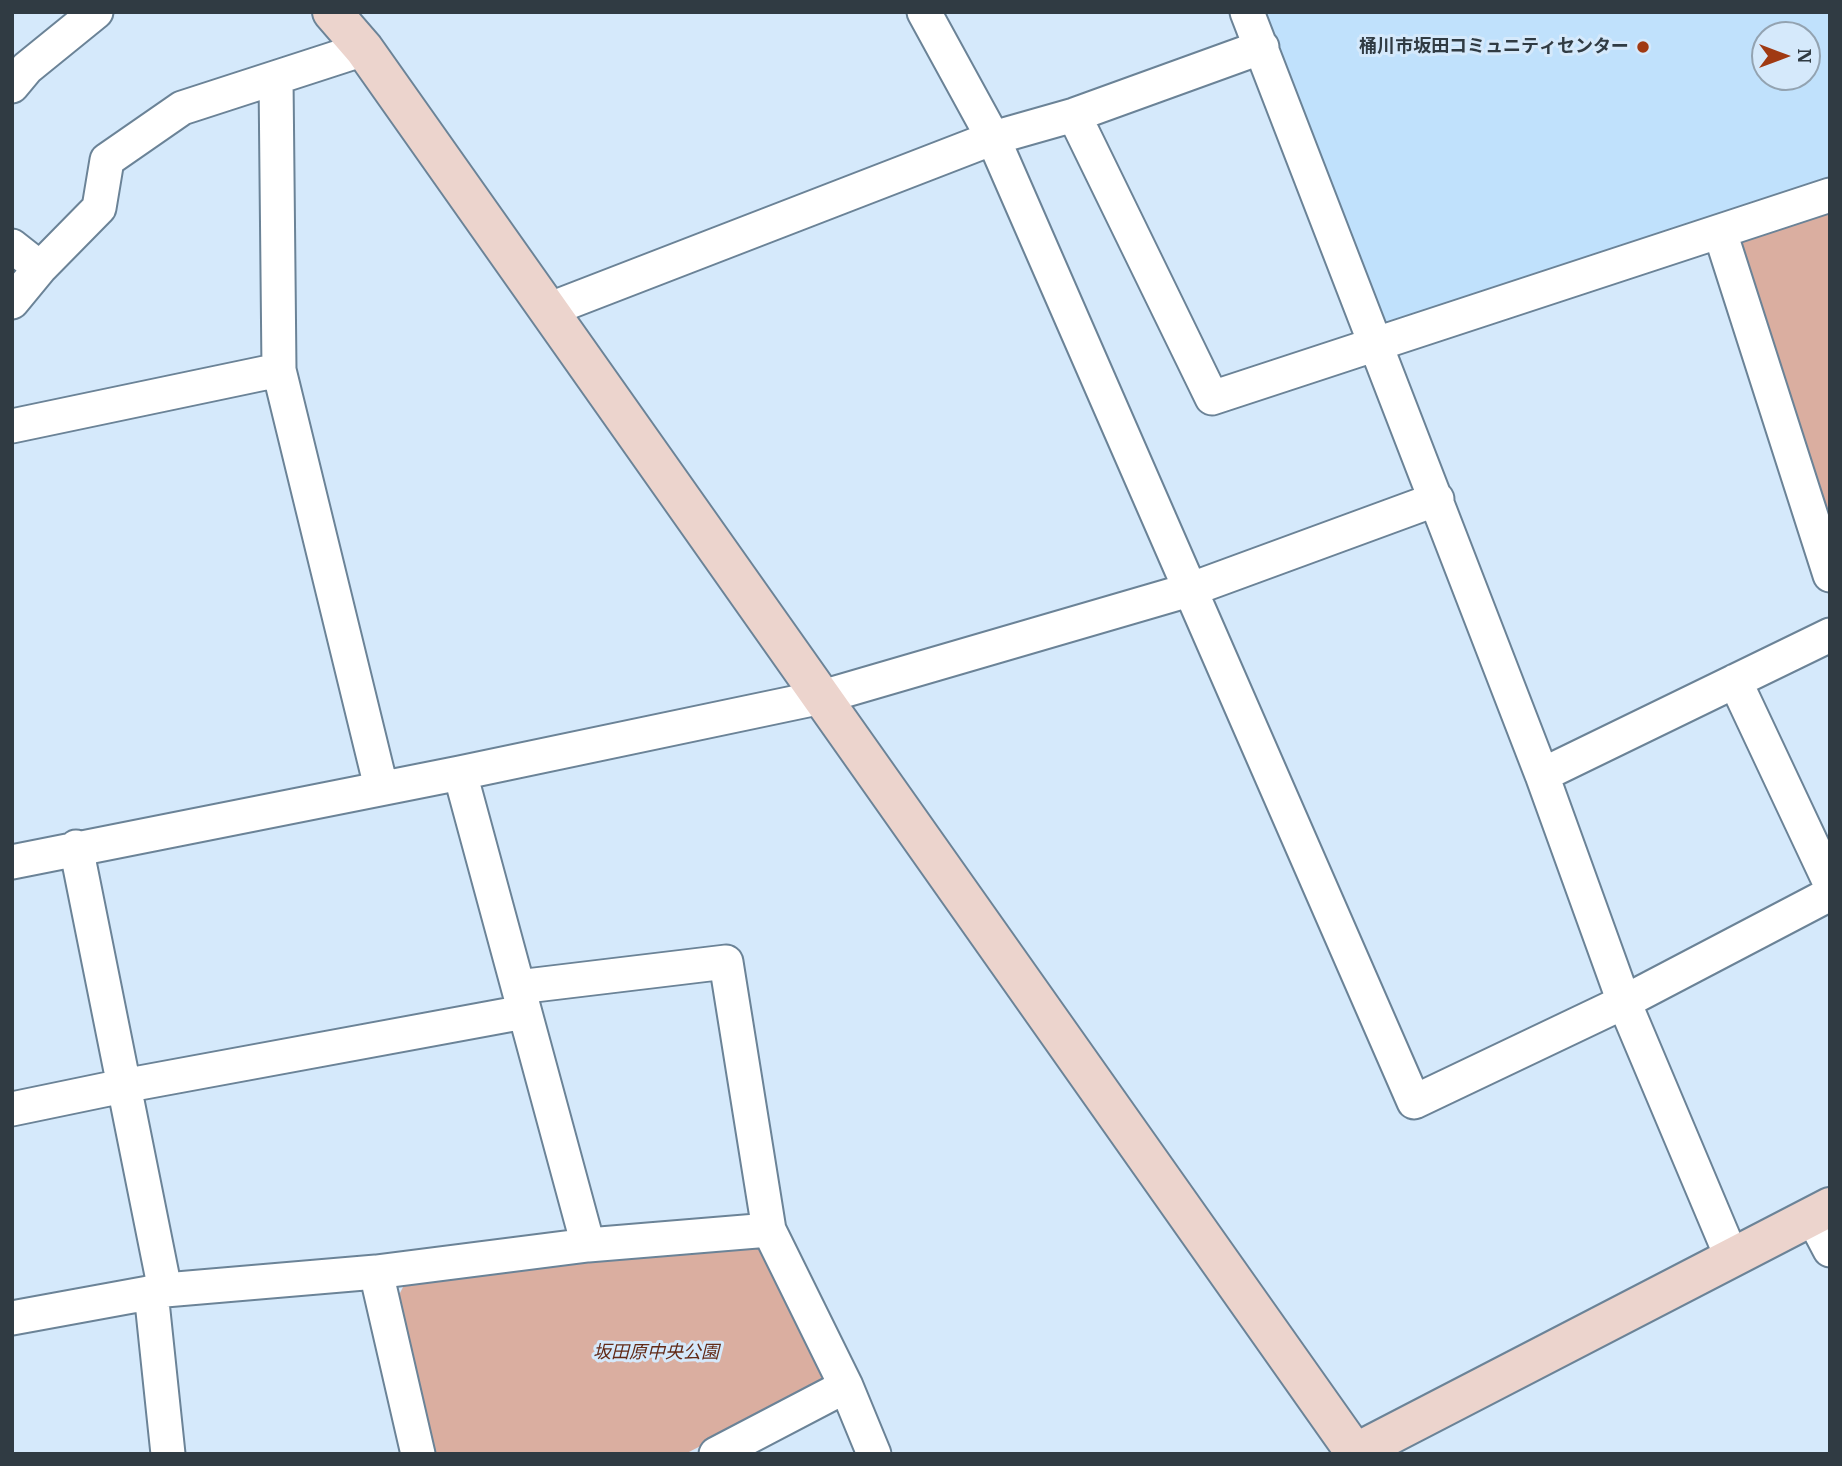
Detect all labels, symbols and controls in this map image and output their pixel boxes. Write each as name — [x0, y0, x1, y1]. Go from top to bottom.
north arrow — [1751, 21, 1821, 91]
place label: 桶川市坂田コミュニティセンター — [1359, 36, 1629, 58]
marker: 桶川市坂田コミュニティセンター — [1635, 39, 1651, 55]
text: N — [1793, 48, 1817, 64]
park label: 坂田原中央公園 — [593, 1342, 719, 1364]

